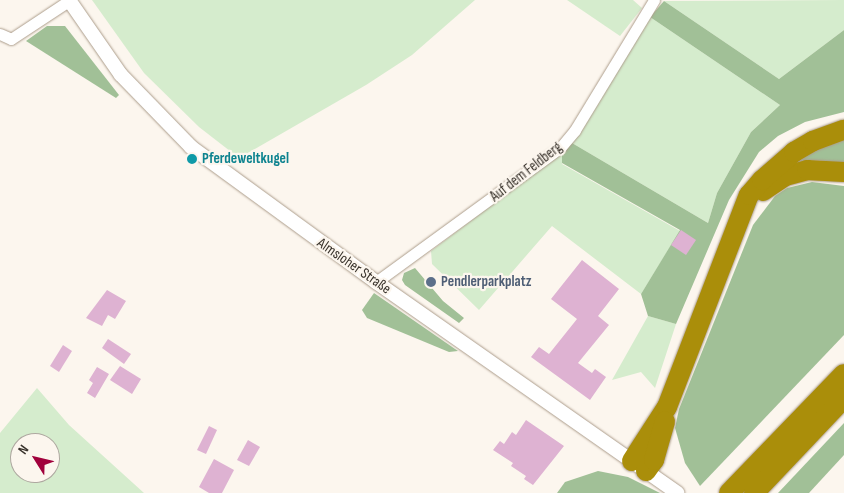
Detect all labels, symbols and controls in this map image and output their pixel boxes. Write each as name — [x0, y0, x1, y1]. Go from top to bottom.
street label: Auf dem Feldberg — [486, 138, 566, 206]
place label: Pferdeweltkugel — [202, 150, 289, 168]
marker: Pferdeweltkugel — [186, 153, 198, 165]
street label: Almsloher Straße — [314, 234, 394, 298]
place label: Pendlerparkplatz — [441, 273, 532, 291]
marker: Pendlerparkplatz — [425, 276, 437, 288]
north arrow — [10, 433, 60, 483]
text: N — [14, 441, 32, 458]

